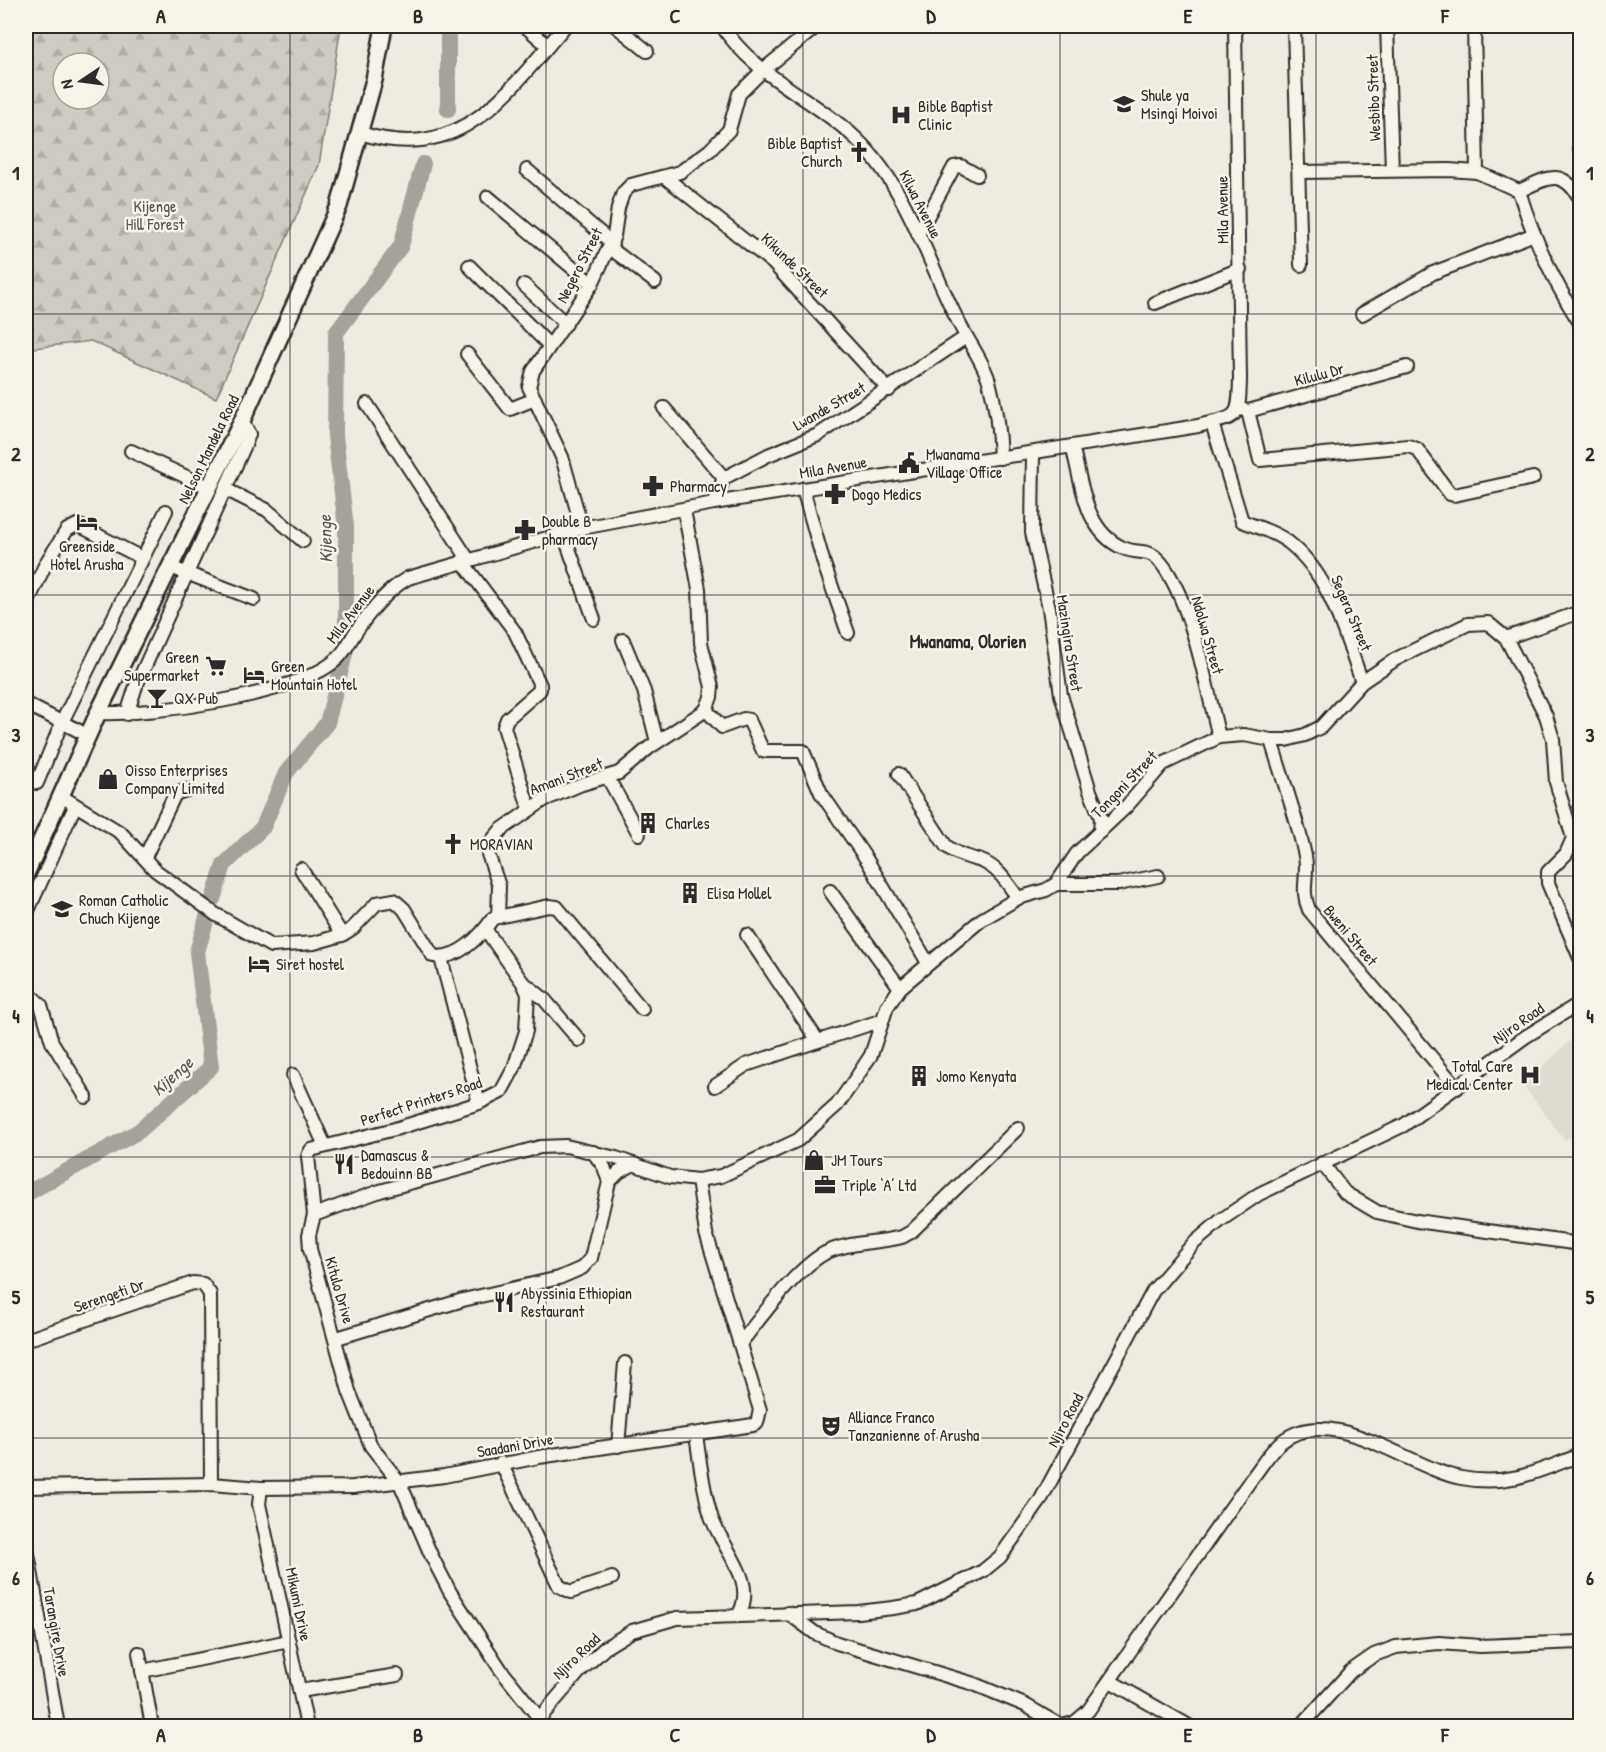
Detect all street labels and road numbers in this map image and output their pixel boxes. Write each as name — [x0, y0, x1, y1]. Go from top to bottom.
street label: Wesbibo Street — [1360, 54, 1386, 142]
street label: Kilwa Avenue — [894, 166, 948, 243]
street label: Mila Avenue — [1210, 175, 1234, 244]
street label: Negero Street — [551, 223, 608, 306]
street label: Kikunde Street — [757, 227, 834, 303]
street label: Kilulu Dr — [1292, 357, 1346, 391]
street label: Lwande Street — [789, 376, 870, 436]
street label: Nelson Mandela Road — [172, 391, 244, 507]
street label: Mila Avenue — [798, 450, 869, 484]
street label: Segera Street — [1326, 572, 1378, 655]
street label: Mila Avenue — [321, 580, 380, 648]
street label: Mazingira Street — [1052, 593, 1089, 693]
street label: Ndolwa Street — [1186, 593, 1230, 677]
street label: Tongoni Street — [1086, 745, 1162, 823]
street label: Amani Street — [526, 752, 606, 800]
street label: Bweni Street — [1319, 900, 1383, 971]
street label: Njiro Road — [1488, 997, 1548, 1049]
street label: Perfect Printers Road — [357, 1071, 485, 1131]
street label: Kitulo Drive — [320, 1254, 360, 1326]
street label: Serengeti Dr — [71, 1273, 147, 1317]
street label: Njiro Road — [1042, 1389, 1088, 1451]
street label: Saadani Drive — [475, 1427, 555, 1463]
street label: Mikumi Drive — [281, 1565, 318, 1643]
street label: Tarangire Drive — [38, 1586, 76, 1679]
street label: Njiro Road — [547, 1628, 605, 1684]

